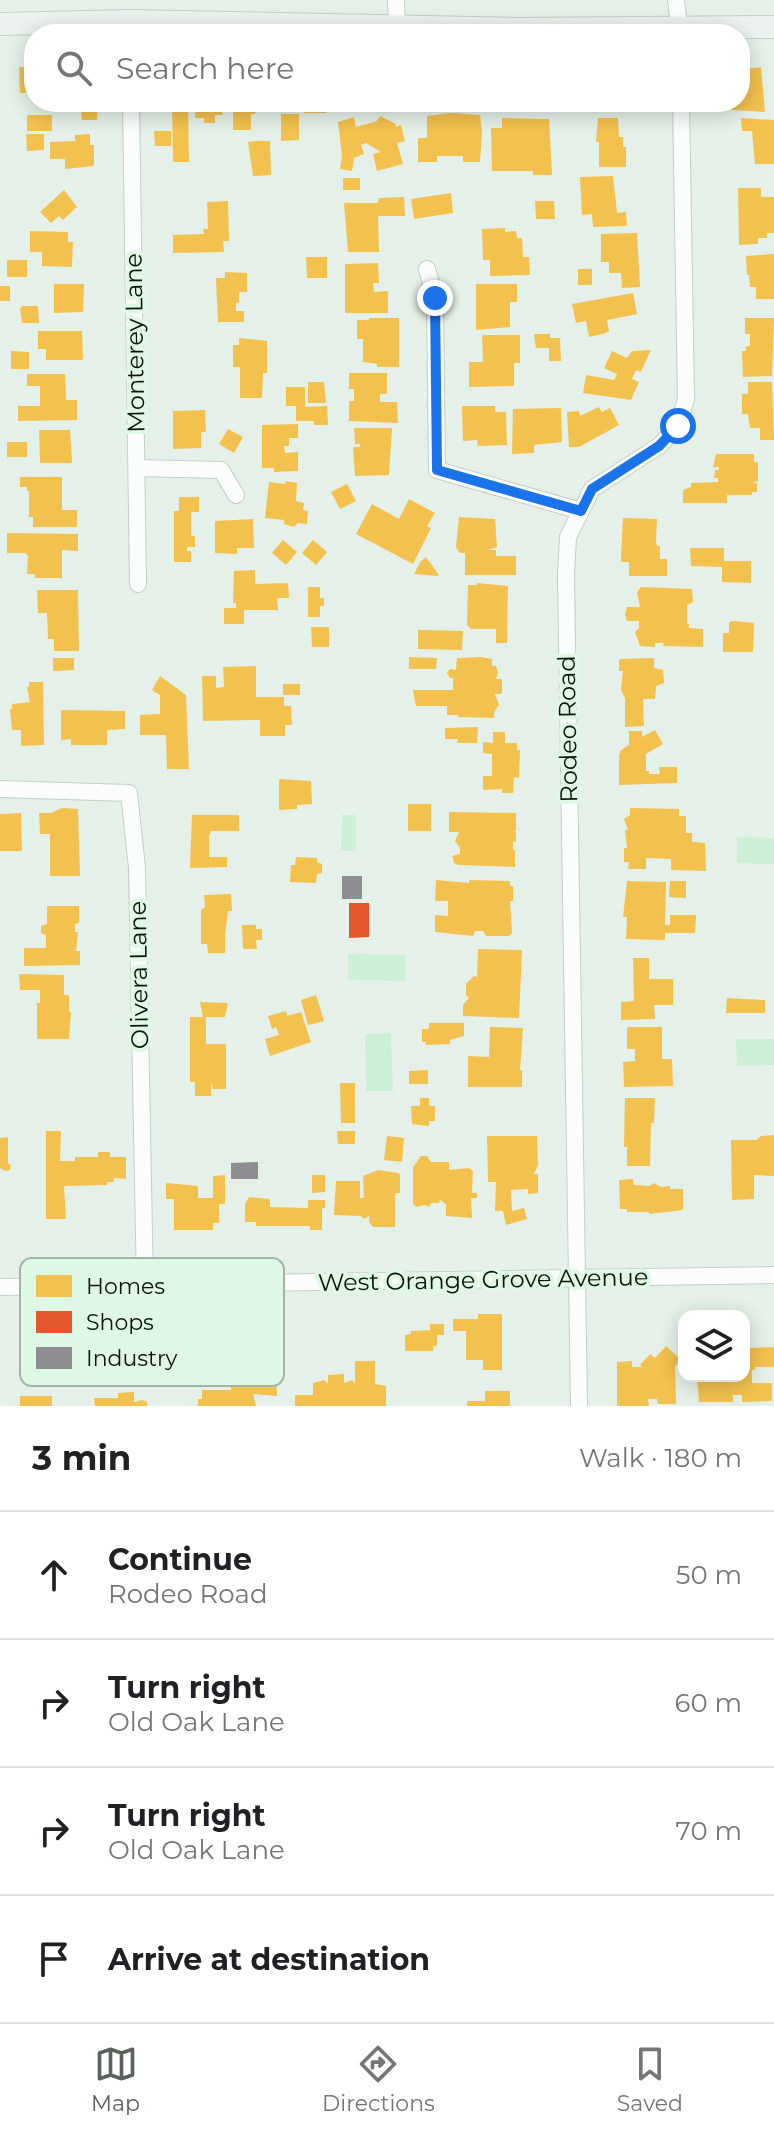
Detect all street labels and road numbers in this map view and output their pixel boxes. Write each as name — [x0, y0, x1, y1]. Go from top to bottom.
street label: Monterey Lane — [118, 253, 151, 433]
street label: Rodeo Road — [552, 655, 583, 803]
street label: Olivera Lane — [123, 901, 154, 1049]
street label: West Orange Grove Avenue — [317, 1262, 648, 1297]

